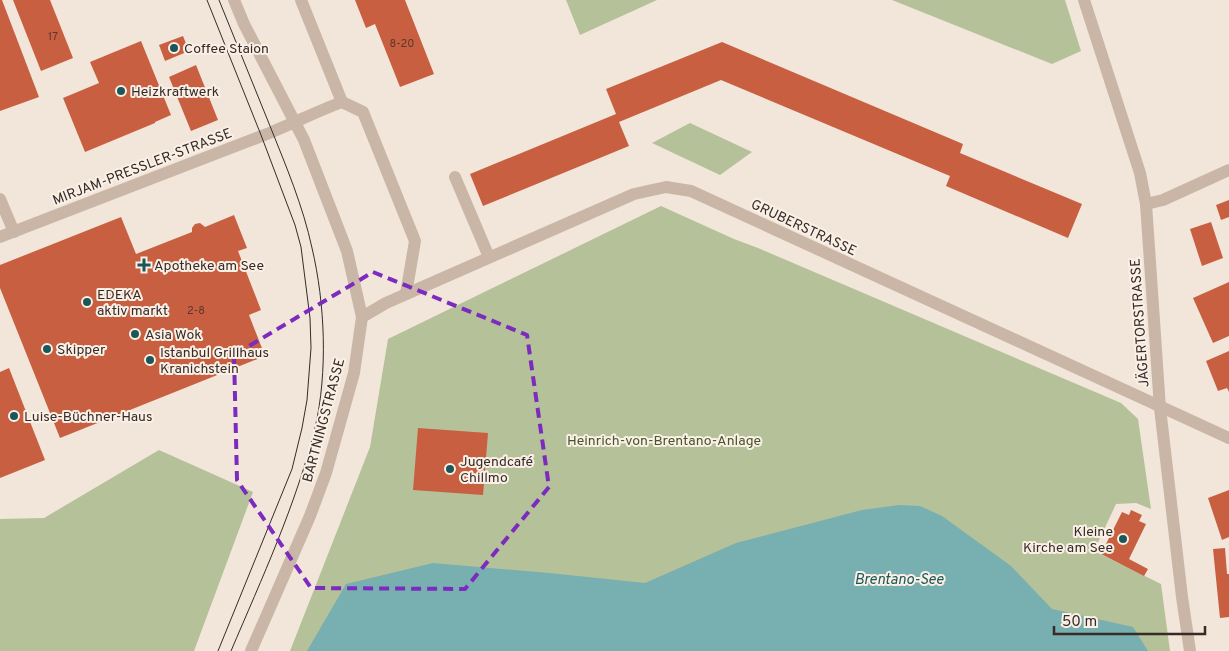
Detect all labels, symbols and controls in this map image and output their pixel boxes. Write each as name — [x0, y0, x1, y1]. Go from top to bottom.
house number: 17 — [48, 30, 58, 44]
house number: 8-20 — [390, 37, 414, 51]
place label: Coffee Staion — [184, 41, 269, 58]
marker: Coffee Staion — [168, 42, 180, 54]
place label: Heizkraftwerk — [131, 84, 219, 101]
marker: Heizkraftwerk — [115, 85, 127, 97]
street label: MIRJAM-PRESSLER-STRASSE — [50, 125, 235, 210]
street label: GRUBERSTRASSE — [748, 196, 859, 260]
place label: Apotheke am See — [154, 258, 264, 275]
street label: JÄGERTORSTRASSE — [1127, 258, 1153, 388]
marker: Apotheke am See — [138, 259, 150, 271]
place label: EDEKA aktiv markt — [97, 287, 168, 320]
marker: EDEKA aktiv markt — [81, 296, 93, 308]
house number: 2-8 — [187, 304, 205, 318]
place label: Asia Wok — [145, 327, 202, 344]
marker: Asia Wok — [129, 328, 141, 340]
place label: Skipper — [57, 342, 106, 359]
marker: Skipper — [41, 343, 53, 355]
place label: Istanbul Grillhaus Kranichstein — [160, 345, 269, 378]
marker: Istanbul Grillhaus Kranichstein — [144, 354, 156, 366]
street label: BARTNINGSTRASSE — [300, 356, 349, 484]
place label: Luise-Büchner-Haus — [24, 409, 152, 426]
marker: Luise-Büchner-Haus — [8, 410, 20, 422]
park label: Heinrich-von-Brentano-Anlage — [567, 433, 761, 450]
place label: Jugendcafé Chillmo — [460, 454, 533, 487]
marker: Jugendcafé Chillmo — [444, 463, 456, 475]
place label: Kleine Kirche am See — [1023, 524, 1113, 557]
marker: Kleine Kirche am See — [1117, 533, 1129, 545]
water label: Brentano-See — [854, 571, 944, 590]
scale bar — [1054, 604, 1205, 636]
text: 50 m — [1062, 613, 1097, 632]

